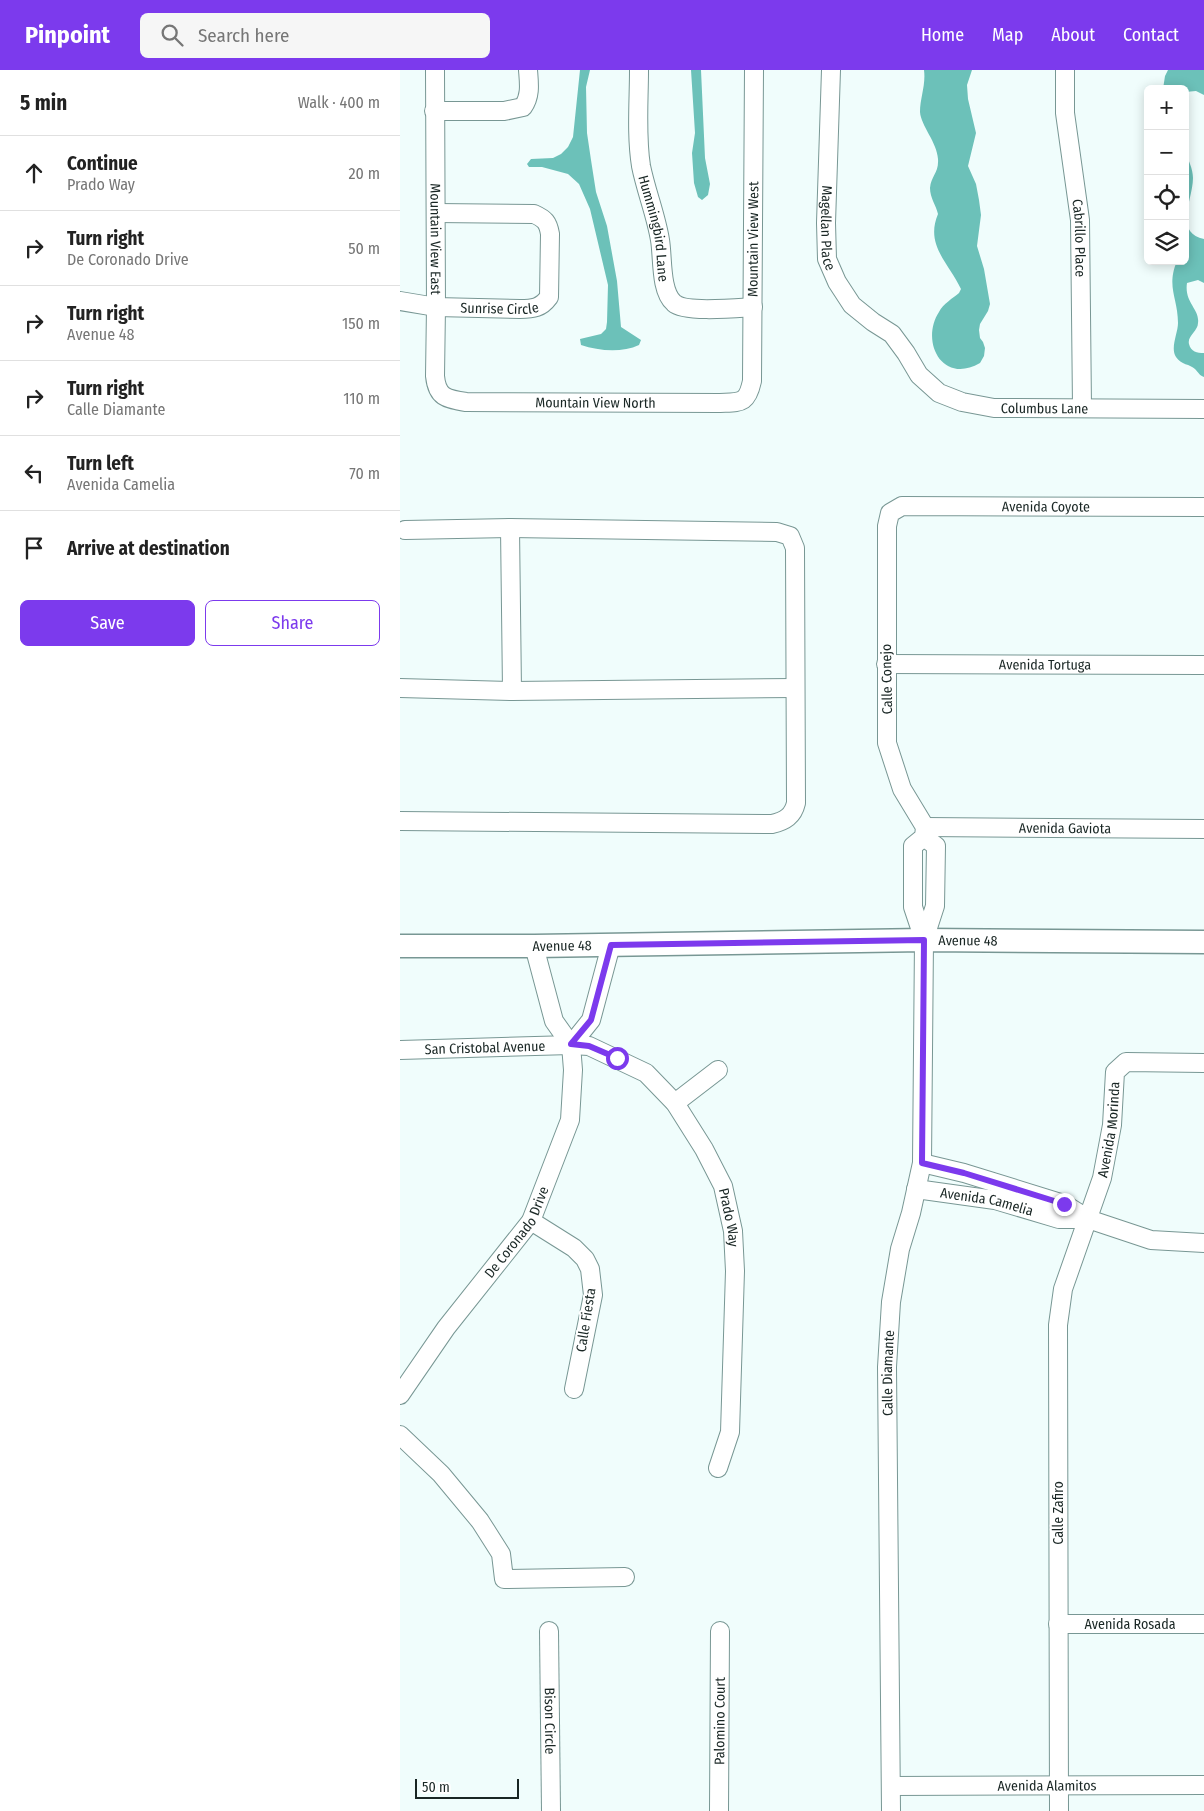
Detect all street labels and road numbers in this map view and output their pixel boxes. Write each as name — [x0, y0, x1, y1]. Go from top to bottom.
street label: Hummingbird Lane — [635, 173, 672, 283]
street label: Mountain View West — [744, 181, 762, 297]
street label: Mountain View East — [427, 183, 444, 295]
street label: Magellan Place — [817, 185, 839, 273]
street label: Cabrillo Place — [1069, 198, 1089, 277]
street label: Sunrise Circle — [460, 298, 541, 318]
street label: Mountain View North — [535, 394, 656, 411]
street label: Columbus Lane — [1001, 400, 1088, 417]
street label: Avenida Coyote — [1002, 498, 1090, 515]
street label: Calle Conejo — [878, 644, 896, 714]
street label: Avenida Tortuga — [999, 656, 1091, 673]
street label: Avenida Gaviota — [1019, 819, 1111, 837]
street label: Avenue 48 — [938, 932, 998, 949]
street label: Avenue 48 — [532, 937, 592, 955]
street label: San Cristobal Avenue — [424, 1037, 546, 1058]
street label: Avenida Morinda — [1094, 1081, 1123, 1179]
street label: De Coronado Drive — [481, 1184, 552, 1281]
street label: Avenida Camelia — [939, 1184, 1036, 1219]
street label: Prado Way — [715, 1186, 742, 1248]
street label: Calle Fiesta — [573, 1287, 599, 1353]
street label: Calle Diamante — [878, 1329, 898, 1416]
street label: Calle Zafiro — [1050, 1481, 1067, 1545]
street label: Avenida Rosada — [1084, 1616, 1176, 1633]
street label: Palomino Court — [711, 1677, 728, 1765]
street label: Bison Circle — [541, 1687, 559, 1755]
street label: Avenida Alamitos — [997, 1777, 1097, 1794]

